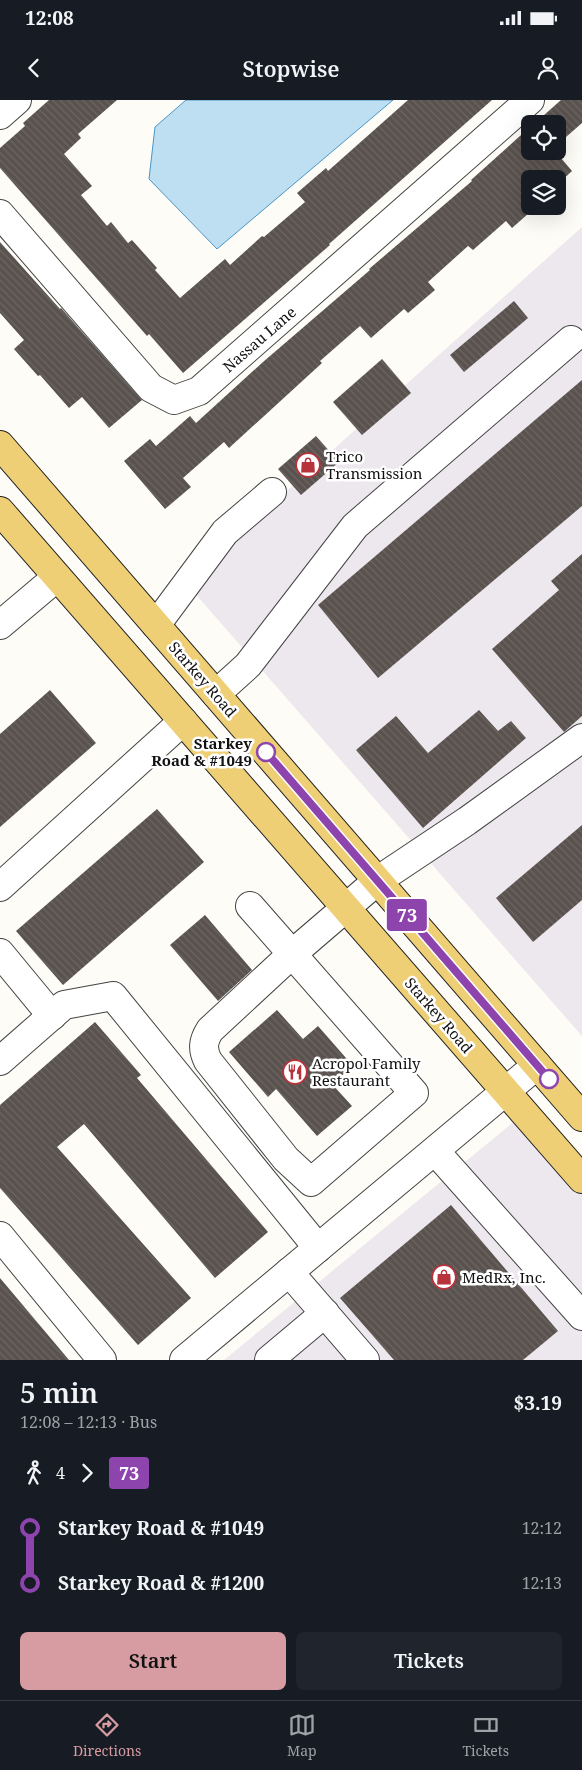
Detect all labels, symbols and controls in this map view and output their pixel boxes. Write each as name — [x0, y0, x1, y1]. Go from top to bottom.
text: 12:08 — [25, 5, 74, 31]
text: Stopwise — [243, 53, 340, 83]
icon: back — [20, 54, 48, 82]
icon: person — [534, 54, 562, 82]
map controls — [521, 115, 566, 215]
button: locate — [521, 115, 566, 160]
button: layers — [521, 170, 566, 215]
street label: Nassau Lane — [218, 302, 300, 376]
place label: Trico Transmission — [326, 446, 423, 483]
shop icon: Trico Transmission — [295, 452, 321, 478]
street label: Starkey Road — [165, 637, 241, 721]
place label: Starkey Road & #1049 — [151, 733, 252, 770]
marker: Starkey Road & #1049 — [256, 742, 276, 762]
line badge: 73 — [384, 899, 430, 931]
text: 73 — [397, 903, 417, 927]
street label: Starkey Road — [401, 973, 477, 1057]
place label: Acropol Family Restaurant — [312, 1053, 421, 1090]
restaurant icon: Acropol Family Restaurant — [282, 1059, 308, 1085]
unlabelled marker — [539, 1069, 559, 1089]
shop icon: MedRx, Inc. — [431, 1264, 457, 1290]
place label: MedRx, Inc. — [462, 1267, 546, 1287]
text: 5 min — [20, 1373, 98, 1411]
text: $3.19 — [513, 1390, 562, 1416]
text: 12:08 – 12:13 · Bus — [20, 1411, 157, 1433]
icon: walk — [20, 1459, 48, 1487]
icon: forward — [73, 1459, 101, 1487]
text: 73 — [119, 1461, 139, 1485]
text: 4 — [56, 1462, 65, 1484]
text: Starkey Road & #1049 — [58, 1515, 264, 1541]
text: 12:12 — [522, 1517, 562, 1539]
text: Starkey Road & #1200 — [58, 1570, 264, 1596]
text: 12:13 — [522, 1572, 562, 1594]
button: Start — [20, 1632, 286, 1690]
button: Tickets — [296, 1632, 562, 1690]
tab: Directions — [73, 1711, 141, 1760]
tab: Map — [287, 1711, 317, 1760]
tab: Tickets — [463, 1711, 509, 1760]

